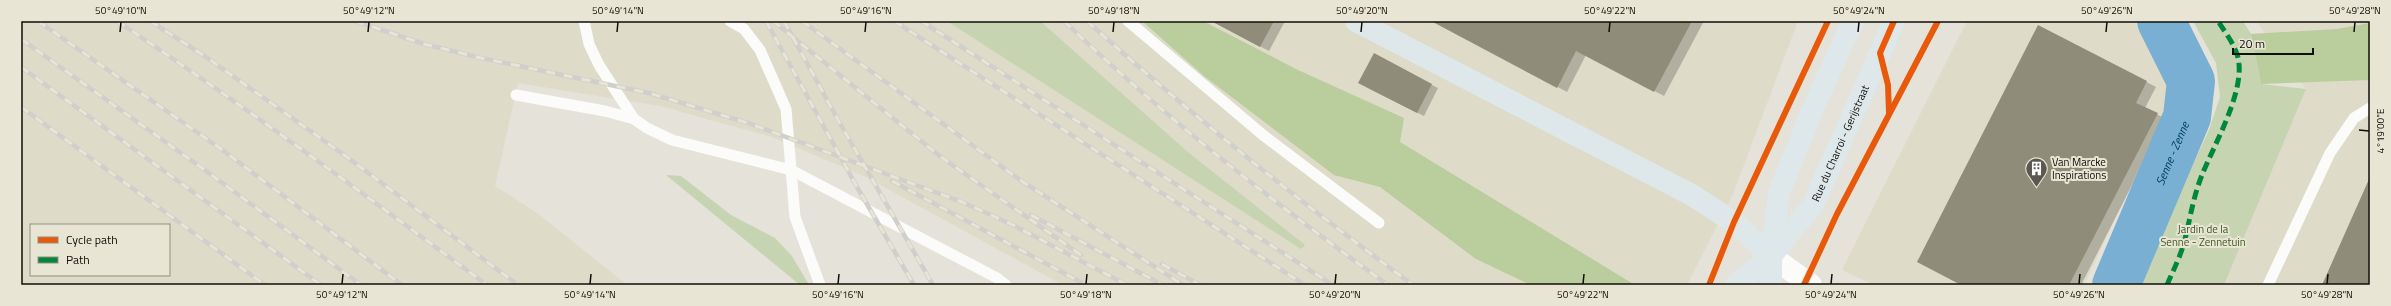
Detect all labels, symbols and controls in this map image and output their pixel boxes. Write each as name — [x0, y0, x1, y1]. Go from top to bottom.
text: 50°49'10"N — [95, 3, 147, 18]
text: 50°49'12"N — [343, 3, 395, 18]
text: 50°49'14"N — [592, 3, 644, 18]
text: 50°49'16"N — [840, 3, 892, 18]
text: 50°49'18"N — [1088, 3, 1140, 18]
text: 50°49'20"N — [1336, 3, 1388, 18]
text: 50°49'22"N — [1584, 3, 1636, 18]
text: 50°49'24"N — [1833, 3, 1885, 18]
text: 50°49'26"N — [2081, 3, 2133, 18]
text: 50°49'28"N — [2329, 3, 2381, 18]
scale bar — [2233, 30, 2313, 56]
text: 20 m — [2239, 34, 2265, 53]
street label: Rue du Charroi - Gerijstraat — [1807, 82, 1873, 204]
text: 4°19'00"E — [2373, 108, 2388, 153]
water label: Senne - Zenne — [2150, 117, 2194, 188]
place label: Van Marcke Inspirations — [2052, 154, 2106, 183]
building icon: Van Marcke Inspirations — [2024, 155, 2050, 188]
park label: Jardin de la Senne - Zennetuin — [2160, 221, 2246, 250]
legend — [30, 224, 170, 276]
text: Cycle path — [66, 230, 118, 249]
text: Path — [66, 250, 90, 269]
text: 50°49'12"N — [316, 287, 368, 302]
text: 50°49'14"N — [564, 287, 616, 302]
text: 50°49'16"N — [812, 287, 864, 302]
text: 50°49'18"N — [1060, 287, 1112, 302]
text: 50°49'20"N — [1309, 287, 1361, 302]
text: 50°49'22"N — [1557, 287, 1609, 302]
text: 50°49'24"N — [1805, 287, 1857, 302]
text: 50°49'26"N — [2053, 287, 2105, 302]
text: 50°49'28"N — [2301, 287, 2353, 302]

